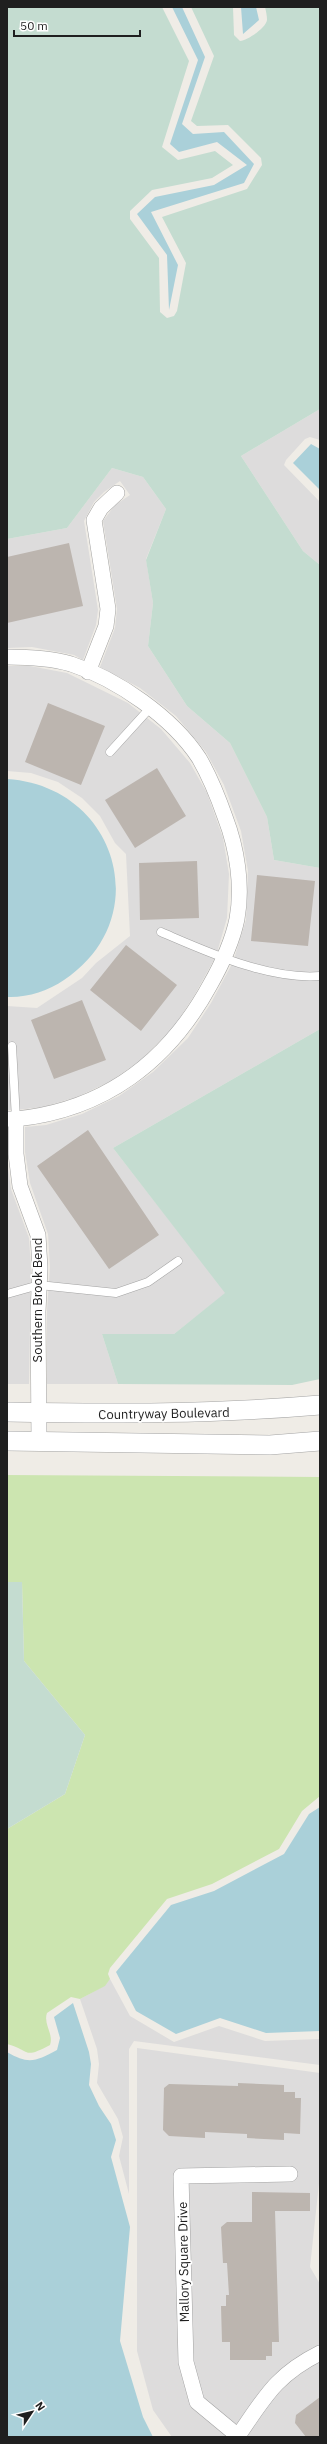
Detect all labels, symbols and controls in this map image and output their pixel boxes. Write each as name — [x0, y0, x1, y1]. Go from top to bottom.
scale bar — [14, 12, 140, 38]
text: 50 m — [20, 18, 48, 33]
street label: Southern Brook Bend — [29, 1238, 46, 1362]
street label: Countryway Boulevard — [98, 1404, 230, 1423]
street label: Mallory Square Drive — [174, 2201, 193, 2323]
north arrow — [12, 2392, 52, 2432]
text: N — [32, 2399, 48, 2414]

